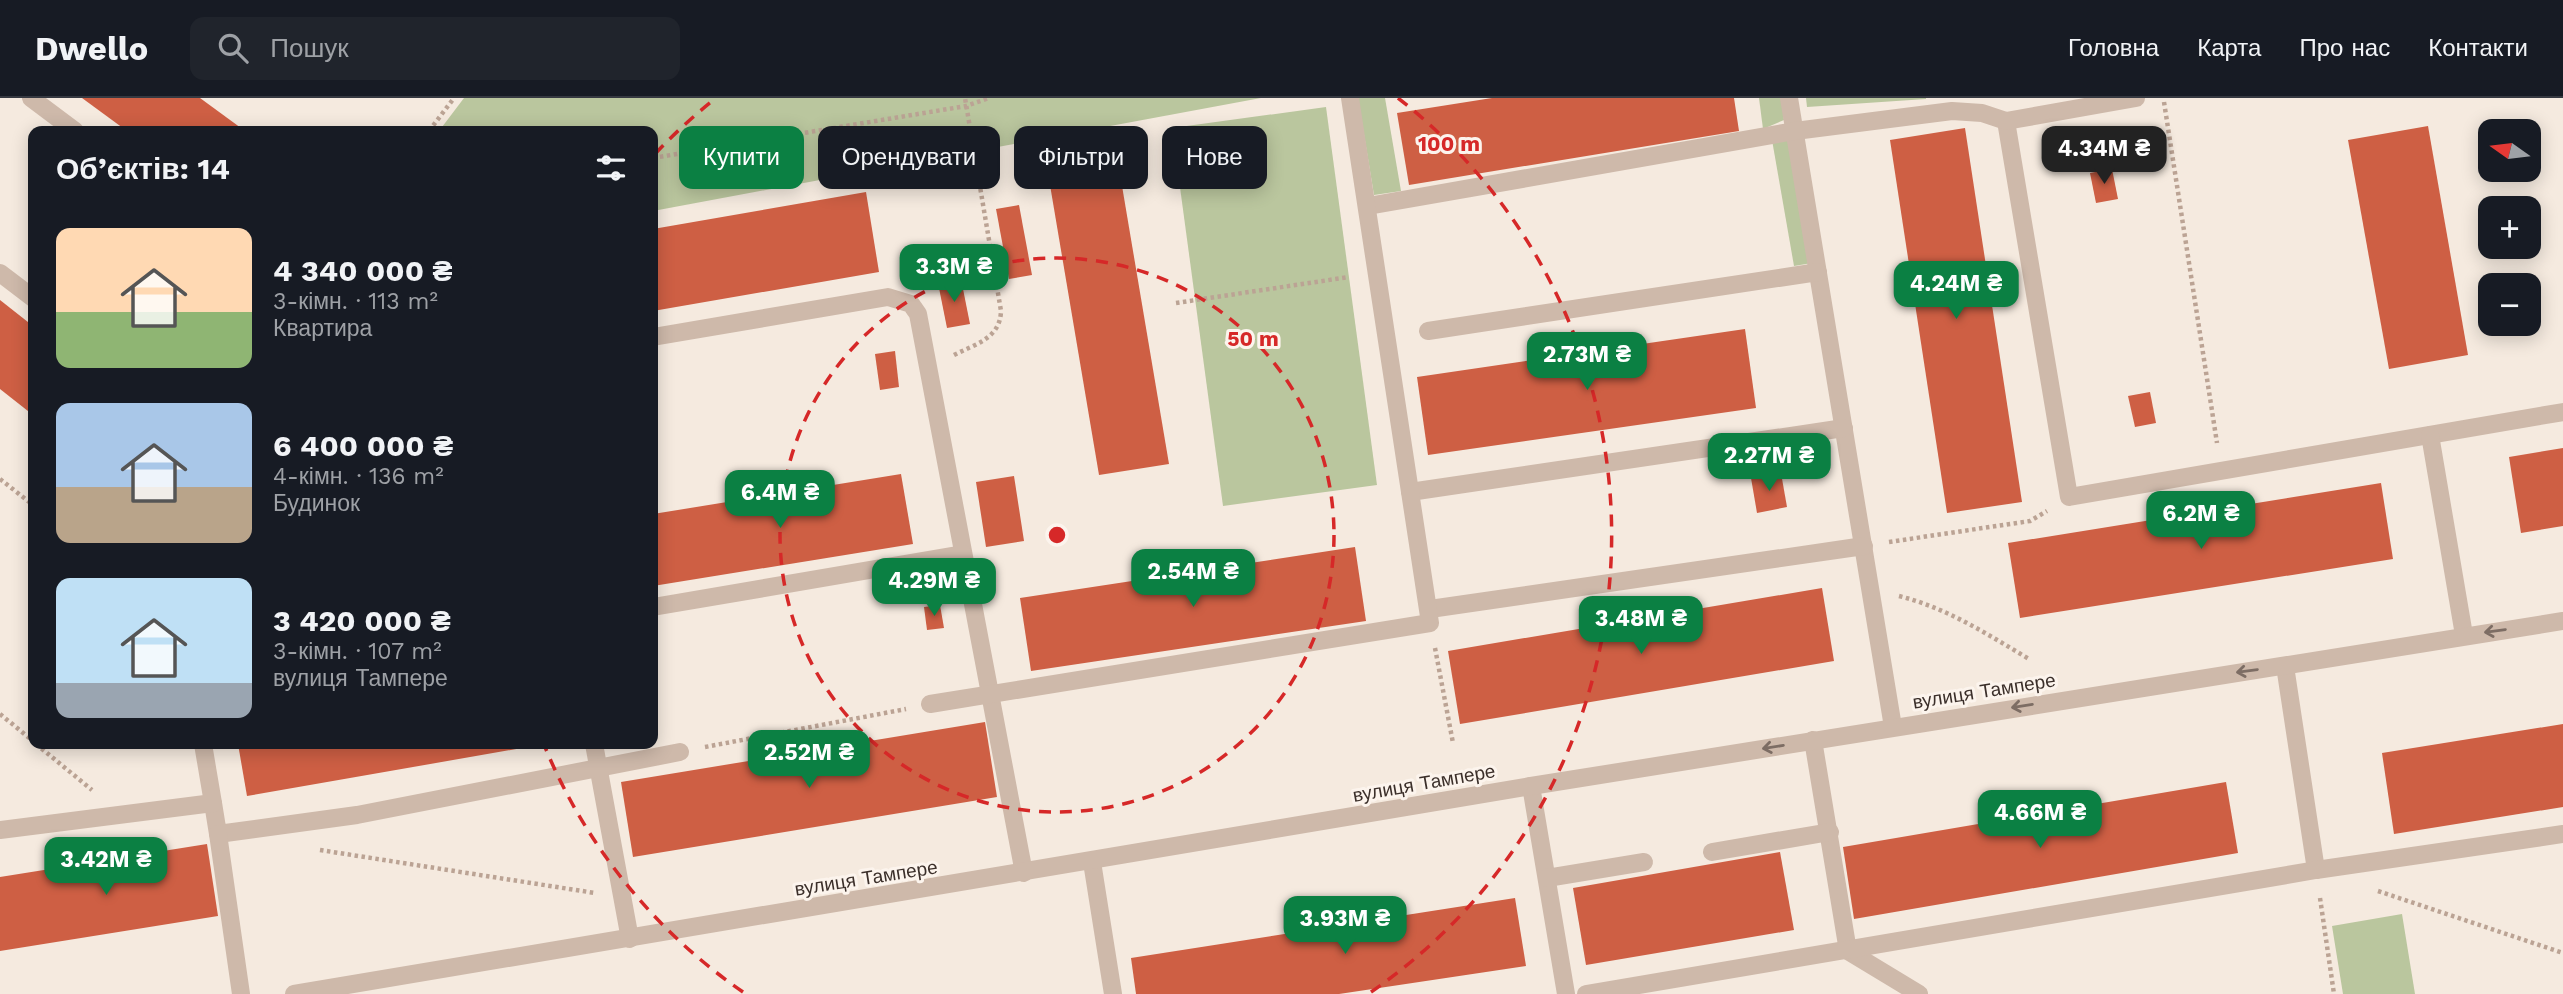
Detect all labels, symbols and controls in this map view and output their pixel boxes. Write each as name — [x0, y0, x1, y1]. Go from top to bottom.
search box — [190, 17, 680, 80]
text: Dwello — [35, 29, 148, 68]
icon: search — [214, 29, 252, 67]
text: Пошук — [270, 33, 349, 63]
text: Головна — [2068, 34, 2159, 62]
text: Карта — [2197, 34, 2261, 62]
text: Про нас — [2299, 34, 2390, 62]
text: Контакти — [2428, 34, 2528, 62]
north arrow — [2478, 119, 2541, 182]
map controls — [2478, 119, 2541, 336]
chip: Купити — [679, 126, 804, 189]
chip: Орендувати — [818, 126, 1000, 189]
chip: Фільтри — [1014, 126, 1148, 189]
chip: Нове — [1162, 126, 1267, 189]
pin: 4.34M ₴ — [2039, 126, 2169, 186]
text: 100 m — [1418, 131, 1480, 156]
text: 4.34M ₴ — [2058, 135, 2150, 162]
icon: filters — [592, 149, 630, 187]
text: Об’єктів: 14 — [56, 151, 230, 186]
button: + — [2478, 196, 2541, 259]
pin: 3.3M ₴ — [897, 244, 1011, 304]
text: 4 340 000 ₴ — [273, 253, 453, 288]
text: 3.3M ₴ — [916, 253, 992, 280]
icon: home — [112, 256, 196, 340]
pin: 4.24M ₴ — [1891, 262, 2021, 321]
text: 4.24M ₴ — [1910, 270, 2002, 297]
button: − — [2478, 273, 2541, 336]
text: 3-кімн. · 113 m² — [273, 288, 438, 315]
text: Квартира — [273, 315, 372, 342]
text: 50 m — [1227, 326, 1279, 351]
pin: 2.73M ₴ — [1522, 332, 1652, 392]
text: 2.73M ₴ — [1543, 341, 1631, 368]
text: 6 400 000 ₴ — [273, 428, 453, 463]
icon: home — [112, 431, 196, 515]
pin: 2.27M ₴ — [1704, 434, 1834, 493]
text: 2.27M ₴ — [1724, 442, 1814, 469]
text: 4-кімн. · 136 m² — [273, 463, 444, 490]
pin: 6.4M ₴ — [723, 470, 837, 530]
text: 6.4M ₴ — [741, 479, 819, 506]
text: Будинок — [273, 490, 360, 517]
pin: 6.2M ₴ — [2144, 491, 2258, 551]
text: 6.2M ₴ — [2162, 500, 2240, 527]
centre of rings — [1045, 523, 1069, 547]
pin: 2.54M ₴ — [1128, 550, 1258, 609]
text: 2.54M ₴ — [1147, 558, 1239, 585]
pin: 4.29M ₴ — [869, 559, 999, 618]
text: 4.29M ₴ — [888, 567, 980, 594]
pin: 3.48M ₴ — [1576, 596, 1706, 656]
text: 3 420 000 ₴ — [273, 603, 451, 638]
text: 3.48M ₴ — [1595, 605, 1687, 632]
icon: home — [112, 606, 196, 690]
one-way arrow — [2485, 625, 2507, 638]
text: 3-кімн. · 107 m² — [273, 638, 442, 665]
text: вулиця Тампере — [273, 665, 448, 692]
one-way arrow — [2236, 665, 2259, 678]
street label: вулиця Тампере — [1911, 668, 2057, 714]
one-way arrow — [2011, 700, 2034, 713]
pin: 2.52M ₴ — [744, 730, 874, 790]
text: 2.52M ₴ — [764, 739, 854, 766]
one-way arrow — [1762, 741, 1785, 754]
street label: вулиця Тампере — [1351, 759, 1497, 807]
pin: 4.66M ₴ — [1975, 790, 2105, 850]
text: 4.66M ₴ — [1994, 799, 2086, 826]
pin: 3.42M ₴ — [41, 838, 171, 897]
text: 3.42M ₴ — [60, 846, 152, 873]
street label: вулиця Тампере — [793, 855, 939, 901]
pin: 3.93M ₴ — [1280, 896, 1410, 956]
text: 3.93M ₴ — [1300, 905, 1390, 932]

